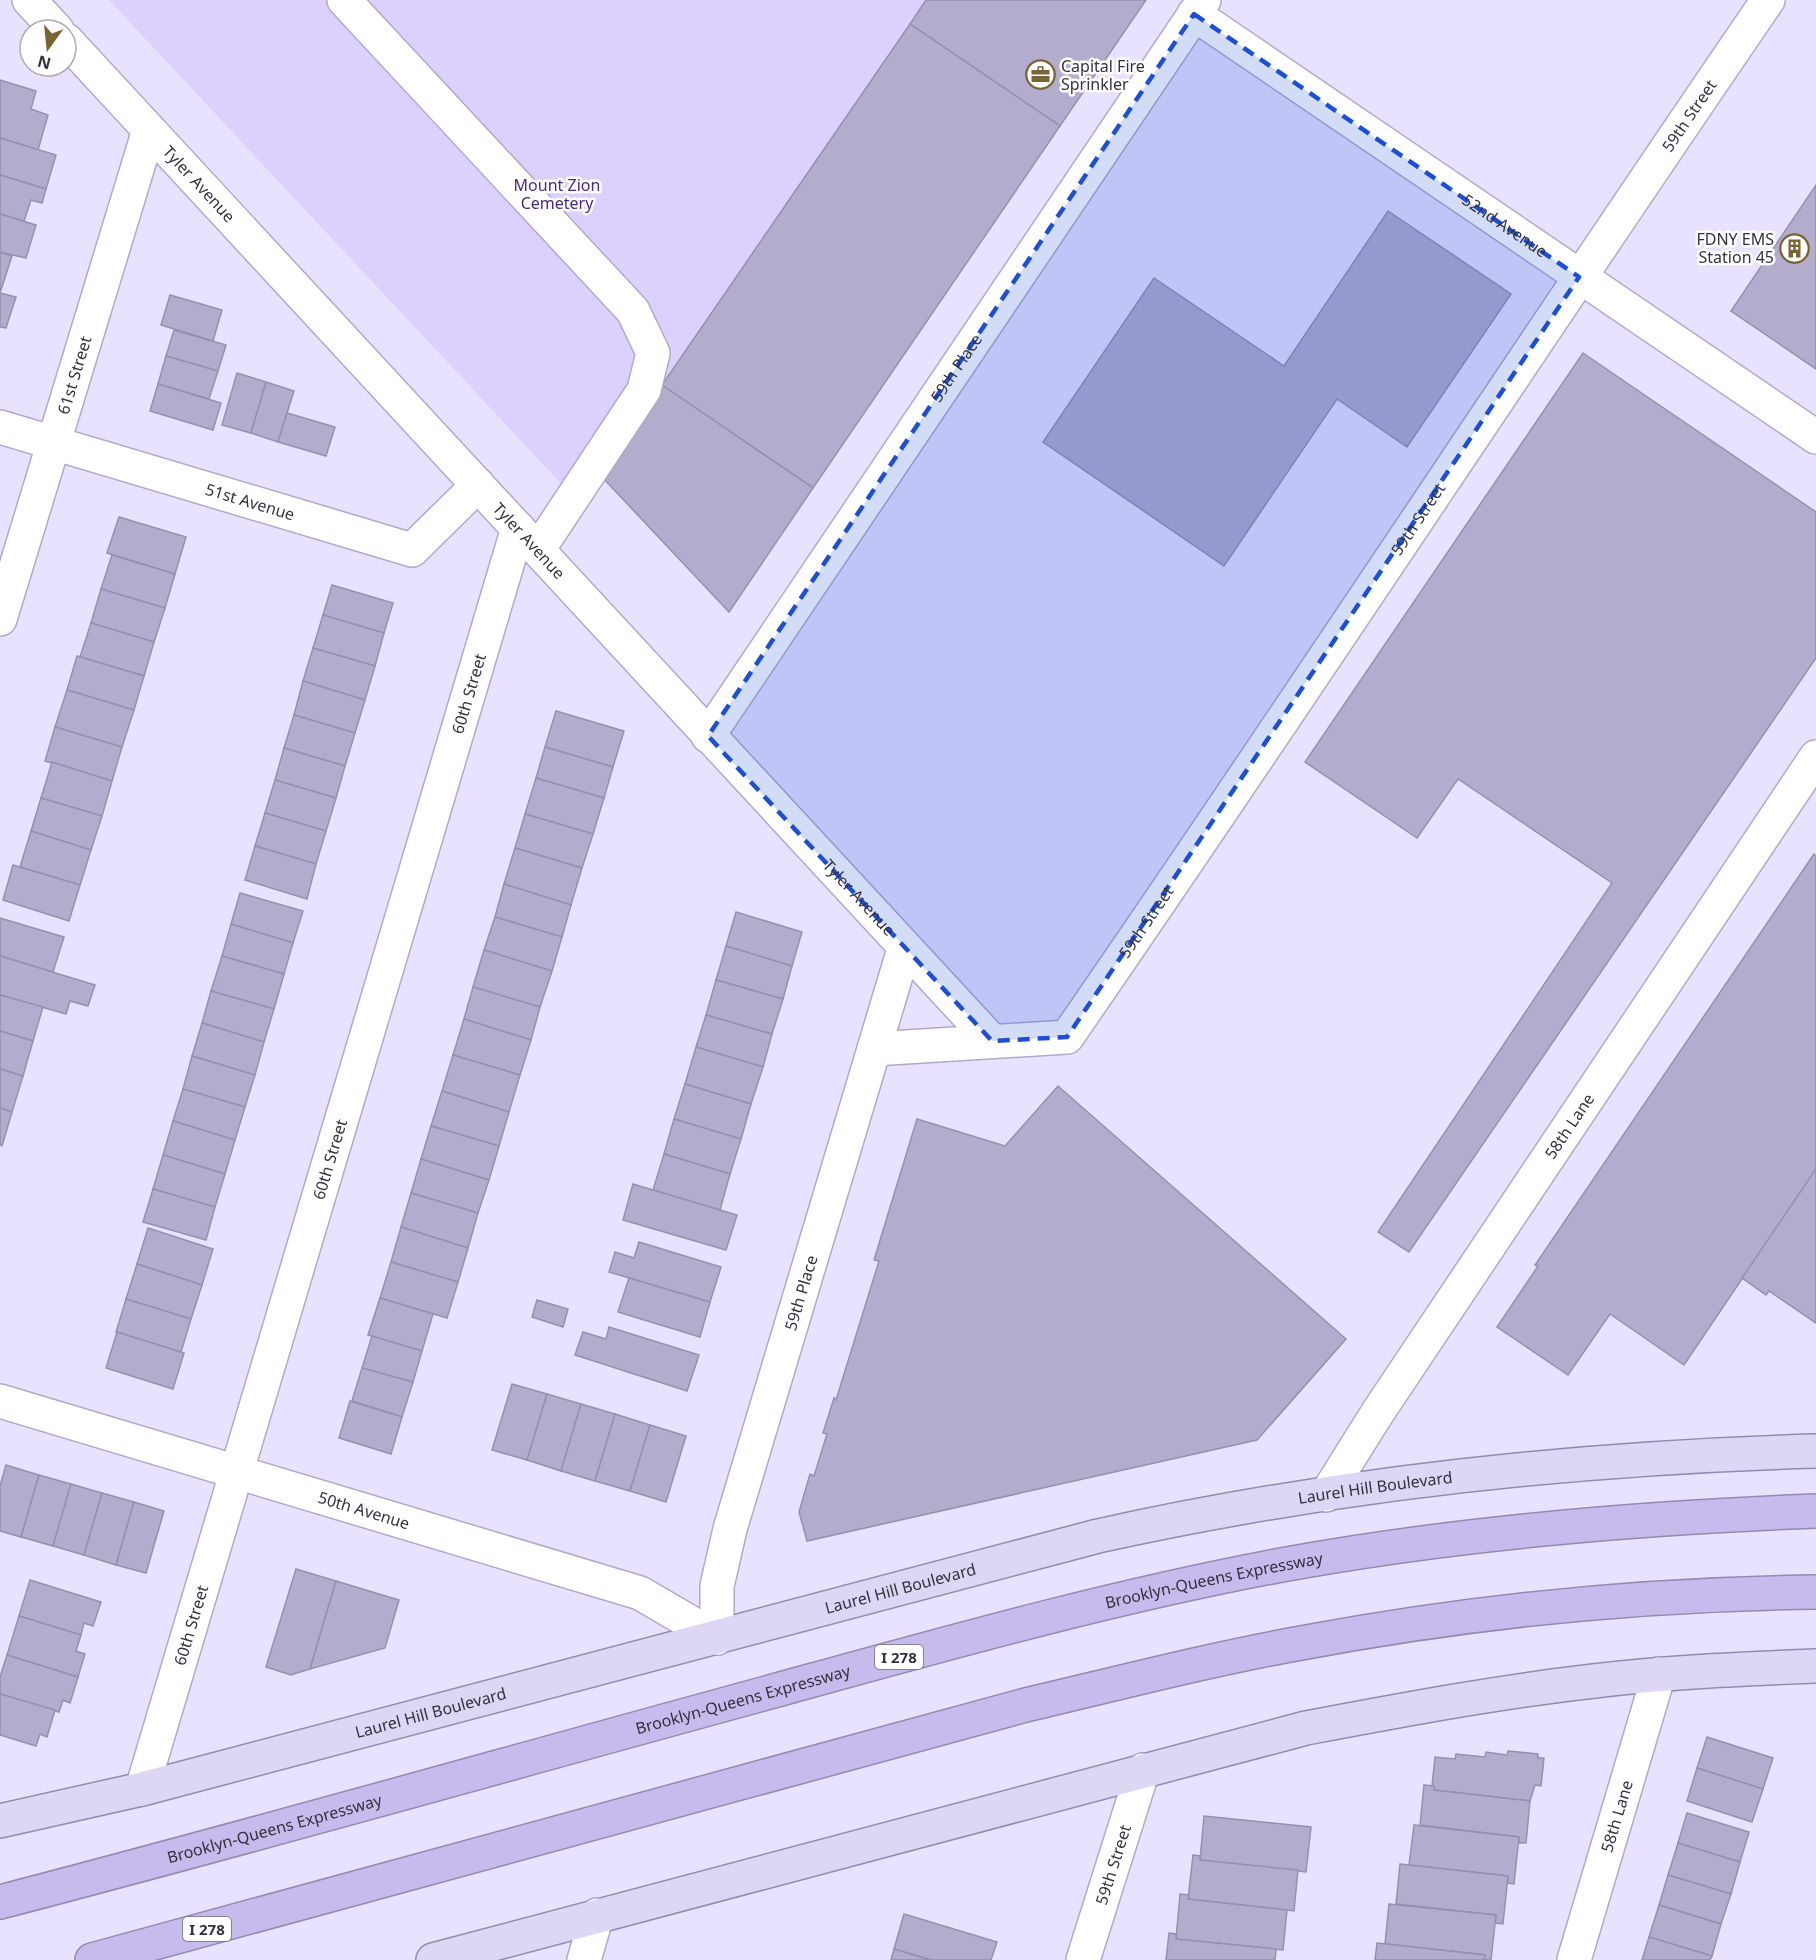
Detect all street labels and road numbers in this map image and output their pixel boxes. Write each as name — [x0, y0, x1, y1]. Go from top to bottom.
street label: 59th Street — [1657, 75, 1722, 156]
street label: Tyler Avenue — [158, 141, 240, 227]
street label: 52nd Avenue — [1458, 189, 1552, 262]
street label: 59th Place — [925, 329, 987, 406]
street label: 61st Street — [52, 333, 97, 417]
street label: 51st Avenue — [203, 478, 297, 525]
street label: 59th Street — [1386, 478, 1450, 560]
street label: Tyler Avenue — [488, 498, 570, 584]
street label: 60th Street — [446, 651, 491, 737]
street label: Tyler Avenue — [818, 854, 900, 940]
street label: 59th Street — [1114, 881, 1179, 962]
street label: 58th Lane — [1539, 1089, 1599, 1163]
street label: 60th Street — [307, 1116, 352, 1202]
street label: 59th Place — [779, 1252, 823, 1333]
street label: Laurel Hill Boulevard — [1296, 1466, 1454, 1509]
street label: 50th Avenue — [316, 1486, 412, 1534]
street label: Brooklyn-Queens Expressway — [1103, 1547, 1325, 1614]
street label: Laurel Hill Boulevard — [822, 1558, 978, 1619]
street label: 60th Street — [168, 1582, 213, 1668]
road number: I 278 — [875, 1645, 923, 1669]
street label: Brooklyn-Queens Expressway — [633, 1659, 853, 1739]
street label: Laurel Hill Boulevard — [353, 1682, 508, 1743]
street label: 58th Lane — [1596, 1777, 1638, 1855]
street label: Brooklyn-Queens Expressway — [164, 1788, 385, 1868]
street label: 59th Street — [1090, 1822, 1136, 1907]
road number: I 278 — [183, 1917, 231, 1941]

